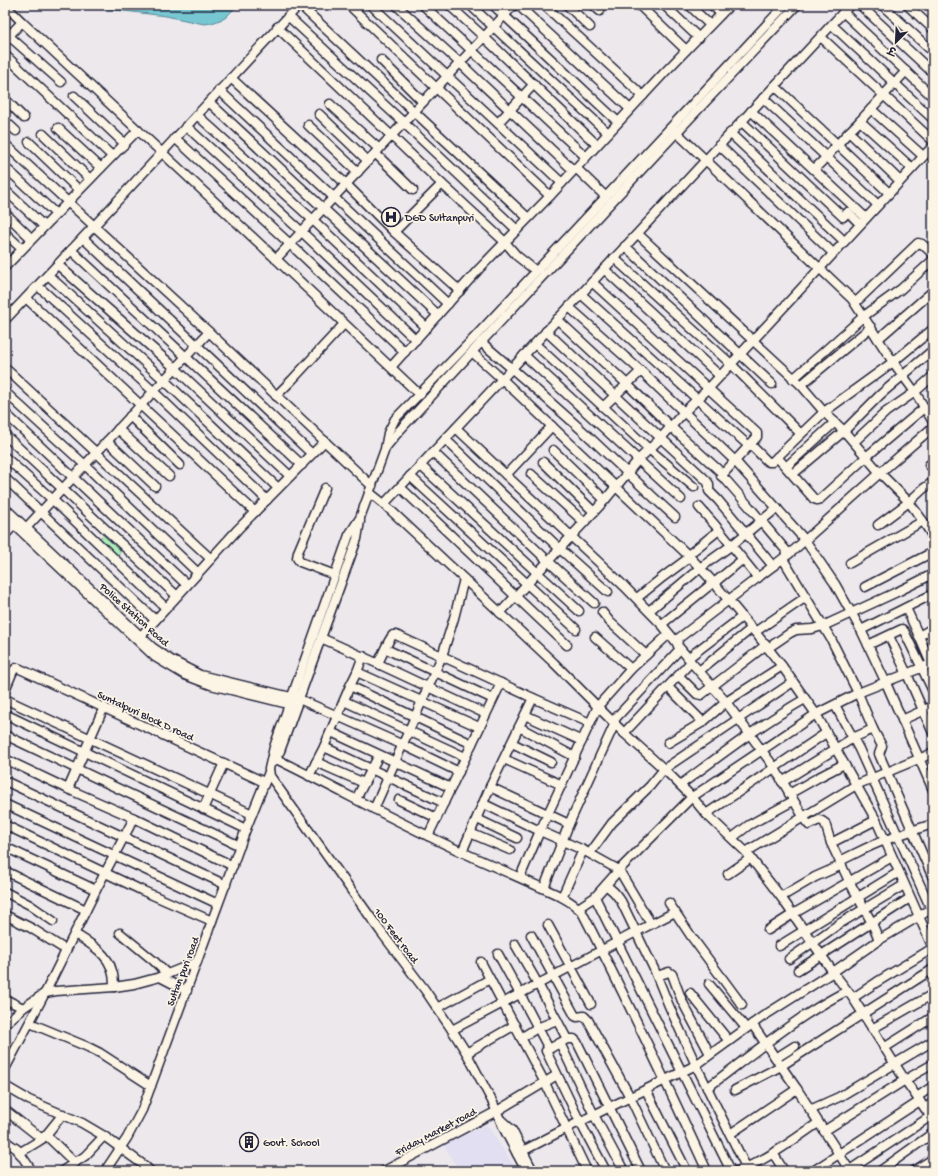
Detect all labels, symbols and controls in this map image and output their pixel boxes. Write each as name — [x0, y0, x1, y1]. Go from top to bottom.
north arrow — [876, 22, 916, 62]
text: उ — [885, 42, 899, 58]
hospital icon: DGD Sultanpuri — [380, 206, 402, 228]
place label: DGD Sultanpuri — [404, 213, 474, 225]
street label: Police Station Road — [96, 581, 172, 651]
street label: Suntalpuri Block D road — [95, 689, 197, 745]
street label: 100 Feet road — [370, 906, 421, 967]
street label: Sultan puri road — [165, 934, 203, 1008]
street label: Friday Market road — [393, 1106, 480, 1160]
building icon: Govt. School — [238, 1131, 260, 1153]
place label: Govt. School — [263, 1138, 320, 1150]

